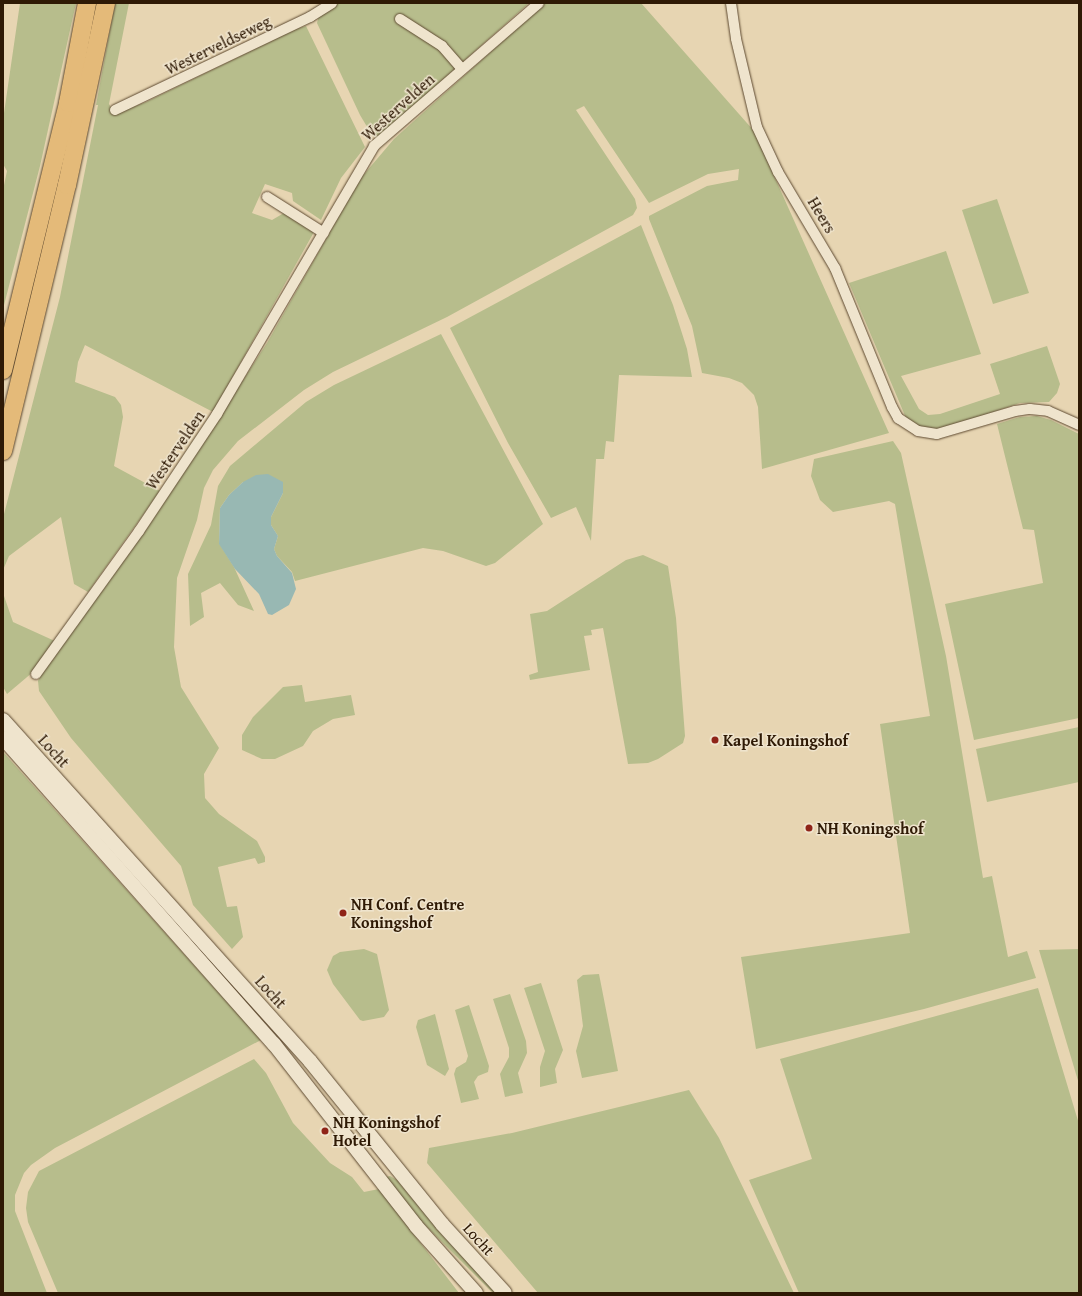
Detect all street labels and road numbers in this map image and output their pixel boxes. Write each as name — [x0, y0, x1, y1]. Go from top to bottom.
street label: Westerveldseweg — [162, 11, 274, 79]
street label: Westervelden — [358, 69, 438, 145]
street label: Heers — [804, 194, 840, 236]
street label: Westervelden — [142, 407, 208, 493]
street label: Locht — [34, 731, 74, 771]
street label: Locht — [251, 972, 291, 1012]
street label: Locht — [459, 1219, 499, 1259]

